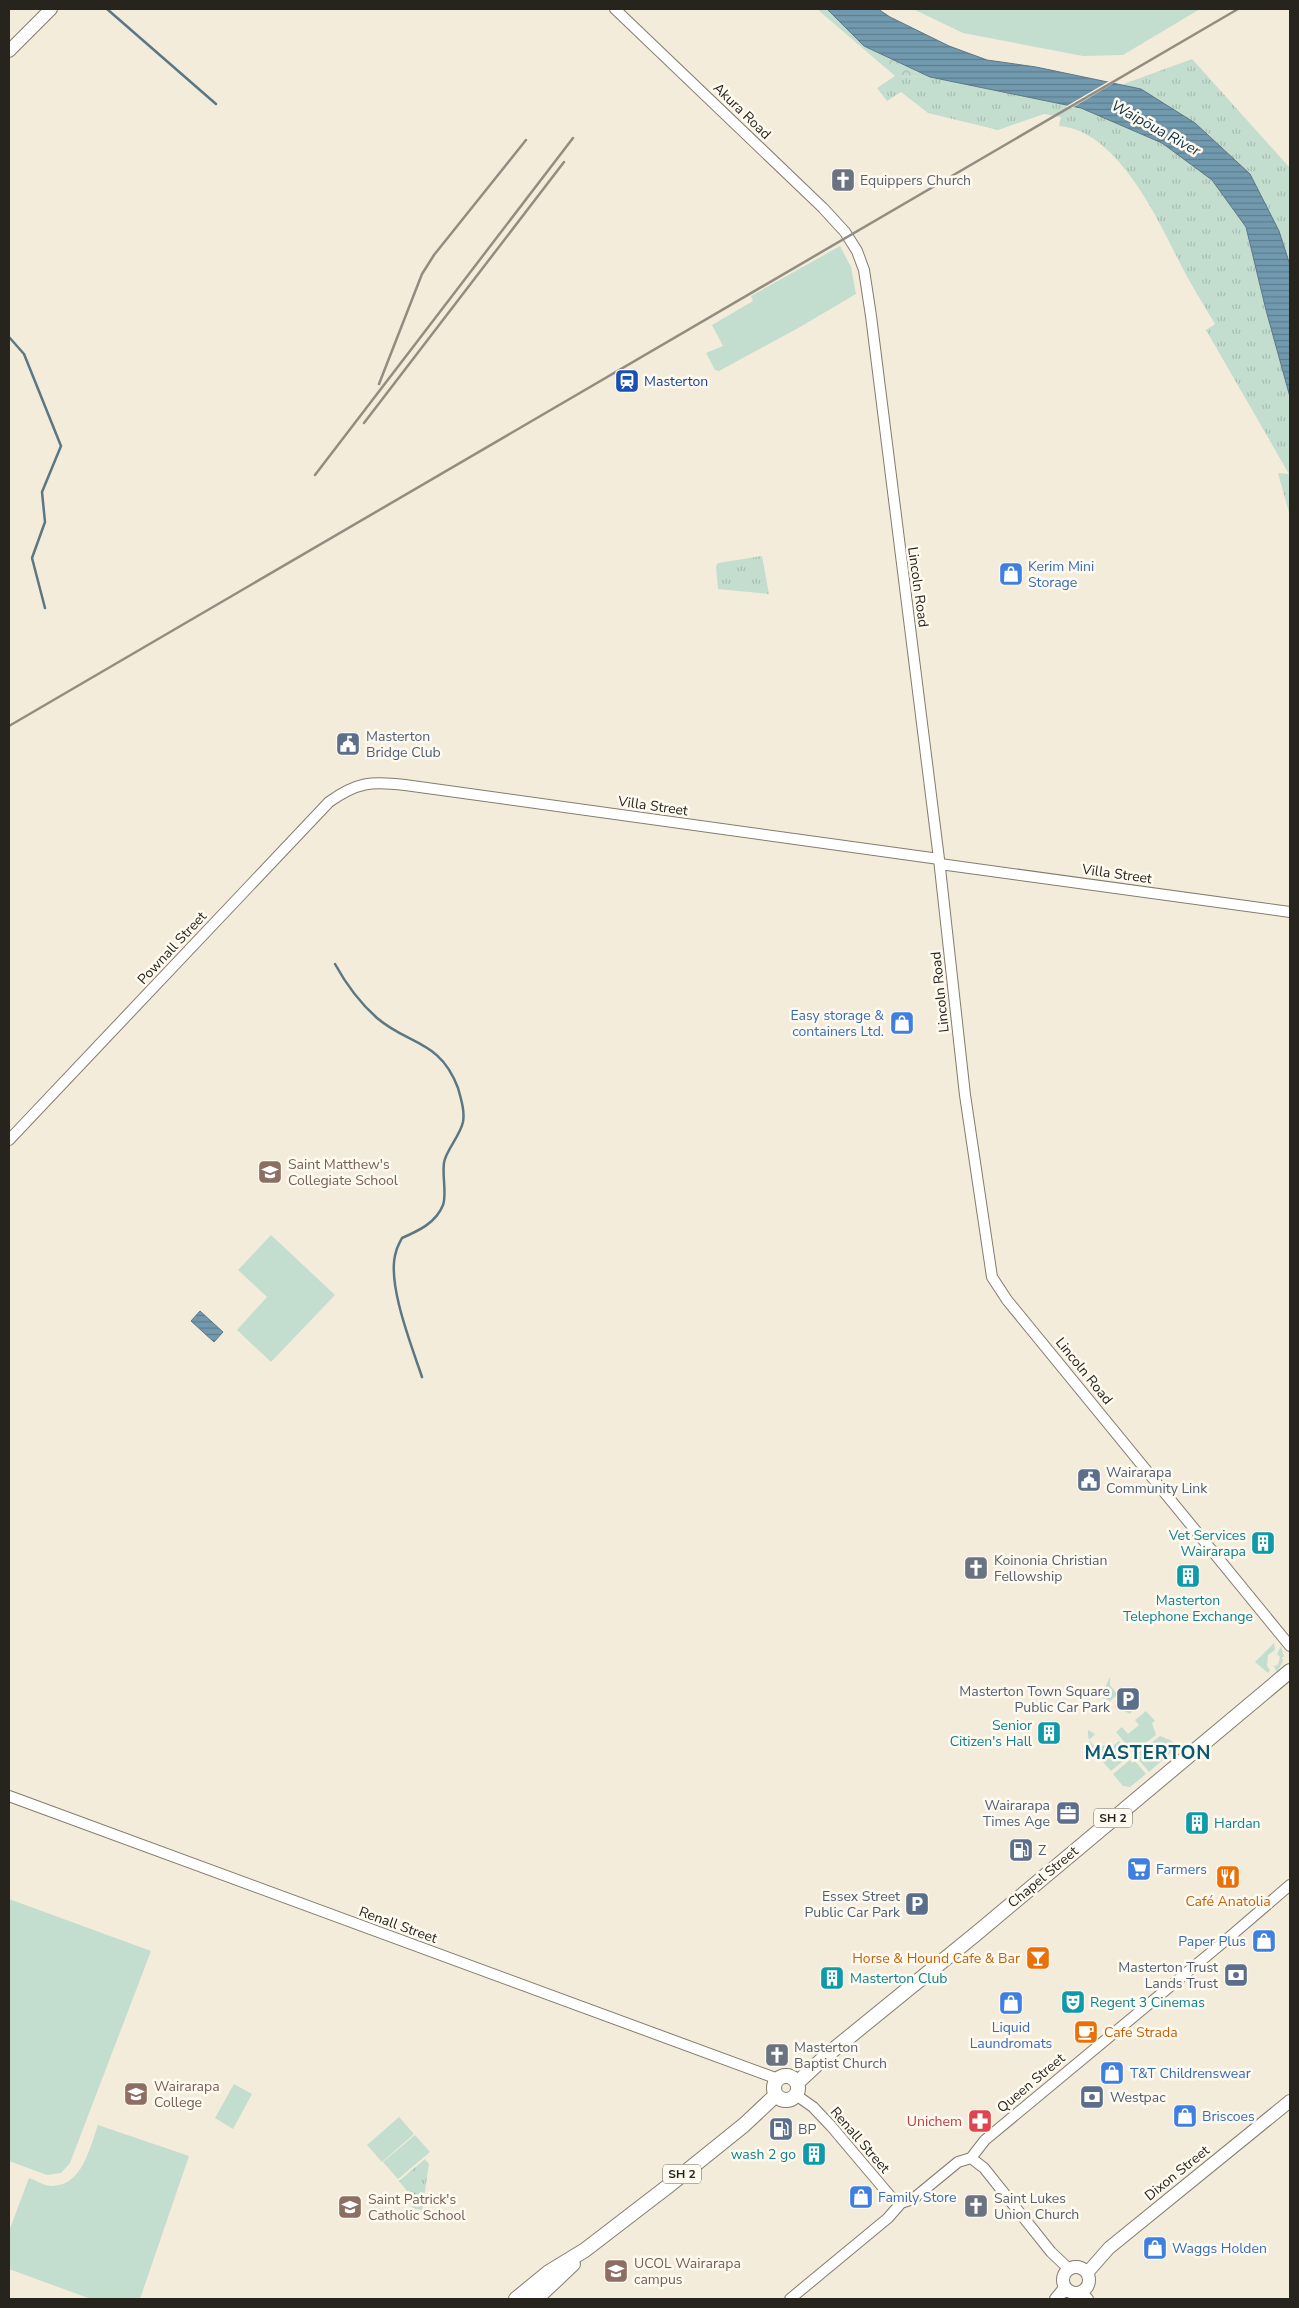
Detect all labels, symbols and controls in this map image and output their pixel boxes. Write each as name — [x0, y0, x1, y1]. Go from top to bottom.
street label: Akura Road — [709, 79, 775, 143]
water label: Waipōua River — [1108, 95, 1205, 161]
church icon: Equippers Church — [830, 167, 856, 193]
place label: Equippers Church — [860, 171, 971, 190]
station icon: Masterton — [614, 368, 640, 394]
place label: Masterton — [644, 372, 708, 391]
street label: Lincoln Road — [903, 545, 933, 629]
place label: Kerim Mini Storage — [1028, 557, 1094, 592]
shop icon: Kerim Mini Storage — [998, 561, 1024, 587]
place label: Masterton Bridge Club — [366, 727, 441, 762]
public building icon: Masterton Bridge Club — [335, 731, 361, 757]
street label: Villa Street — [616, 792, 689, 820]
street label: Villa Street — [1080, 860, 1153, 888]
street label: Pownall Street — [133, 907, 211, 989]
street label: Lincoln Road — [926, 951, 954, 1033]
place label: Easy storage & containers Ltd. — [791, 1006, 884, 1041]
shop icon: Easy storage & containers Ltd. — [889, 1010, 915, 1036]
place label: Saint Matthew's Collegiate School — [288, 1155, 399, 1190]
school or university icon: Saint Matthew's Collegiate School — [257, 1159, 283, 1185]
street label: Lincoln Road — [1051, 1333, 1117, 1409]
place label: Wairarapa Community Link — [1106, 1463, 1208, 1498]
public building icon: Wairarapa Community Link — [1076, 1467, 1102, 1493]
place label: Vet Services Wairarapa — [1168, 1526, 1246, 1561]
building icon: Vet Services Wairarapa — [1250, 1530, 1276, 1556]
place label: Koinonia Christian Fellowship — [994, 1551, 1107, 1586]
church icon: Koinonia Christian Fellowship — [963, 1555, 989, 1581]
building icon: Masterton Telephone Exchange — [1175, 1563, 1201, 1589]
place label: Masterton Telephone Exchange — [1123, 1591, 1253, 1626]
place label: Masterton Town Square Public Car Park — [959, 1682, 1111, 1717]
parking icon: Masterton Town Square Public Car Park — [1115, 1686, 1141, 1712]
place label: Senior Citizen's Hall — [950, 1716, 1033, 1751]
building icon: Senior Citizen's Hall — [1036, 1720, 1062, 1746]
district label: MASTERTON — [1084, 1740, 1212, 1766]
place label: Wairarapa Times Age — [983, 1796, 1050, 1831]
office icon: Wairarapa Times Age — [1055, 1800, 1081, 1826]
road number: SH 2 — [1094, 1809, 1132, 1828]
building icon: Hardan — [1184, 1810, 1210, 1836]
place label: Hardan — [1214, 1814, 1261, 1833]
fuel station icon: Z — [1008, 1837, 1034, 1863]
place label: Z — [1038, 1841, 1046, 1860]
street label: Chapel Street — [1004, 1842, 1082, 1912]
supermarket icon: Farmers — [1126, 1856, 1152, 1882]
place label: Farmers — [1156, 1860, 1207, 1879]
restaurant icon: Café Anatolia — [1215, 1864, 1241, 1890]
place label: Essex Street Public Car Park — [805, 1887, 901, 1922]
parking icon: Essex Street Public Car Park — [904, 1891, 930, 1917]
place label: Café Anatolia — [1185, 1892, 1271, 1911]
street label: Renall Street — [356, 1902, 440, 1948]
shop icon: Paper Plus — [1251, 1928, 1277, 1954]
place label: Paper Plus — [1178, 1932, 1246, 1951]
bar icon: Horse & Hound Cafe & Bar — [1025, 1945, 1051, 1971]
place label: Horse & Hound Cafe & Bar — [852, 1949, 1020, 1968]
place label: Masterton Trust Lands Trust — [1118, 1958, 1218, 1993]
bank icon: Masterton Trust Lands Trust — [1223, 1962, 1249, 1988]
building icon: Masterton Club — [819, 1965, 845, 1991]
place label: Masterton Club — [850, 1969, 947, 1988]
theatre icon: Regent 3 Cinemas — [1060, 1989, 1086, 2015]
shop icon: Liquid Laundromats — [998, 1990, 1024, 2016]
place label: Regent 3 Cinemas — [1090, 1993, 1205, 2012]
place label: Liquid Laundromats — [970, 2018, 1053, 2053]
cafe icon: Cafe Strada — [1073, 2019, 1099, 2045]
place label: Cafe Strada — [1104, 2023, 1178, 2042]
place label: Masterton Baptist Church — [794, 2038, 887, 2073]
church icon: Masterton Baptist Church — [764, 2042, 790, 2068]
street label: Queen Street — [993, 2049, 1069, 2117]
shop icon: T&T Childrenswear — [1099, 2060, 1125, 2086]
place label: T&T Childrenswear — [1130, 2064, 1251, 2083]
place label: Wairarapa College — [154, 2077, 220, 2112]
school or university icon: Wairarapa College — [123, 2081, 149, 2107]
bank icon: Westpac — [1079, 2084, 1105, 2110]
place label: Westpac — [1110, 2088, 1166, 2107]
street label: Renall Street — [826, 2103, 894, 2177]
shop icon: Briscoes — [1172, 2103, 1198, 2129]
place label: Briscoes — [1202, 2107, 1255, 2126]
pharmacy icon: Unichem — [967, 2108, 993, 2134]
place label: Unichem — [907, 2112, 962, 2131]
fuel station icon: BP — [768, 2116, 794, 2142]
place label: BP — [798, 2120, 816, 2139]
building icon: wash 2 go — [801, 2141, 827, 2167]
street label: Dixon Street — [1141, 2141, 1214, 2205]
place label: wash 2 go — [731, 2145, 796, 2164]
road number: SH 2 — [663, 2164, 701, 2184]
shop icon: Family Store — [848, 2184, 874, 2210]
place label: Family Store — [878, 2188, 956, 2207]
place label: Saint Lukes Union Church — [994, 2189, 1079, 2224]
place label: Saint Patrick's Catholic School — [368, 2190, 466, 2225]
church icon: Saint Lukes Union Church — [963, 2193, 989, 2219]
school or university icon: Saint Patrick's Catholic School — [337, 2194, 363, 2220]
shop icon: Waggs Holden — [1142, 2235, 1168, 2261]
place label: Waggs Holden — [1172, 2239, 1267, 2258]
place label: UCOL Wairarapa campus — [634, 2254, 741, 2289]
school or university icon: UCOL Wairarapa campus — [603, 2258, 629, 2284]

